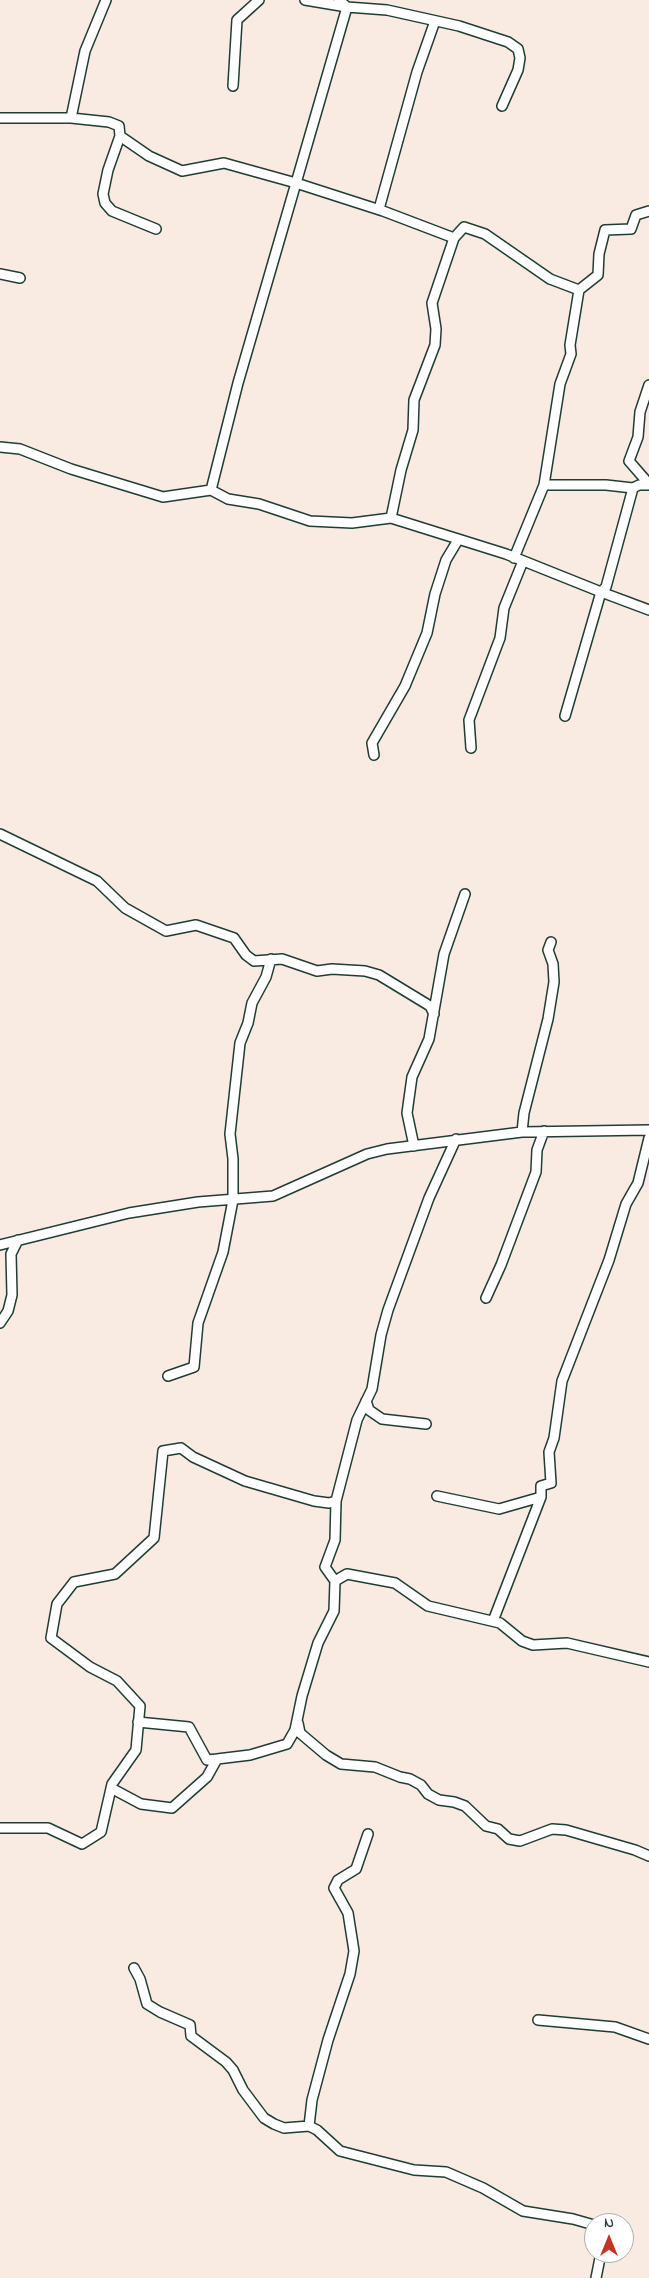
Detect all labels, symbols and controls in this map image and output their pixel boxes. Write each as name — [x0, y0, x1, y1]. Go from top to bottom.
north arrow — [584, 2213, 634, 2263]
text: N — [604, 2213, 614, 2234]

